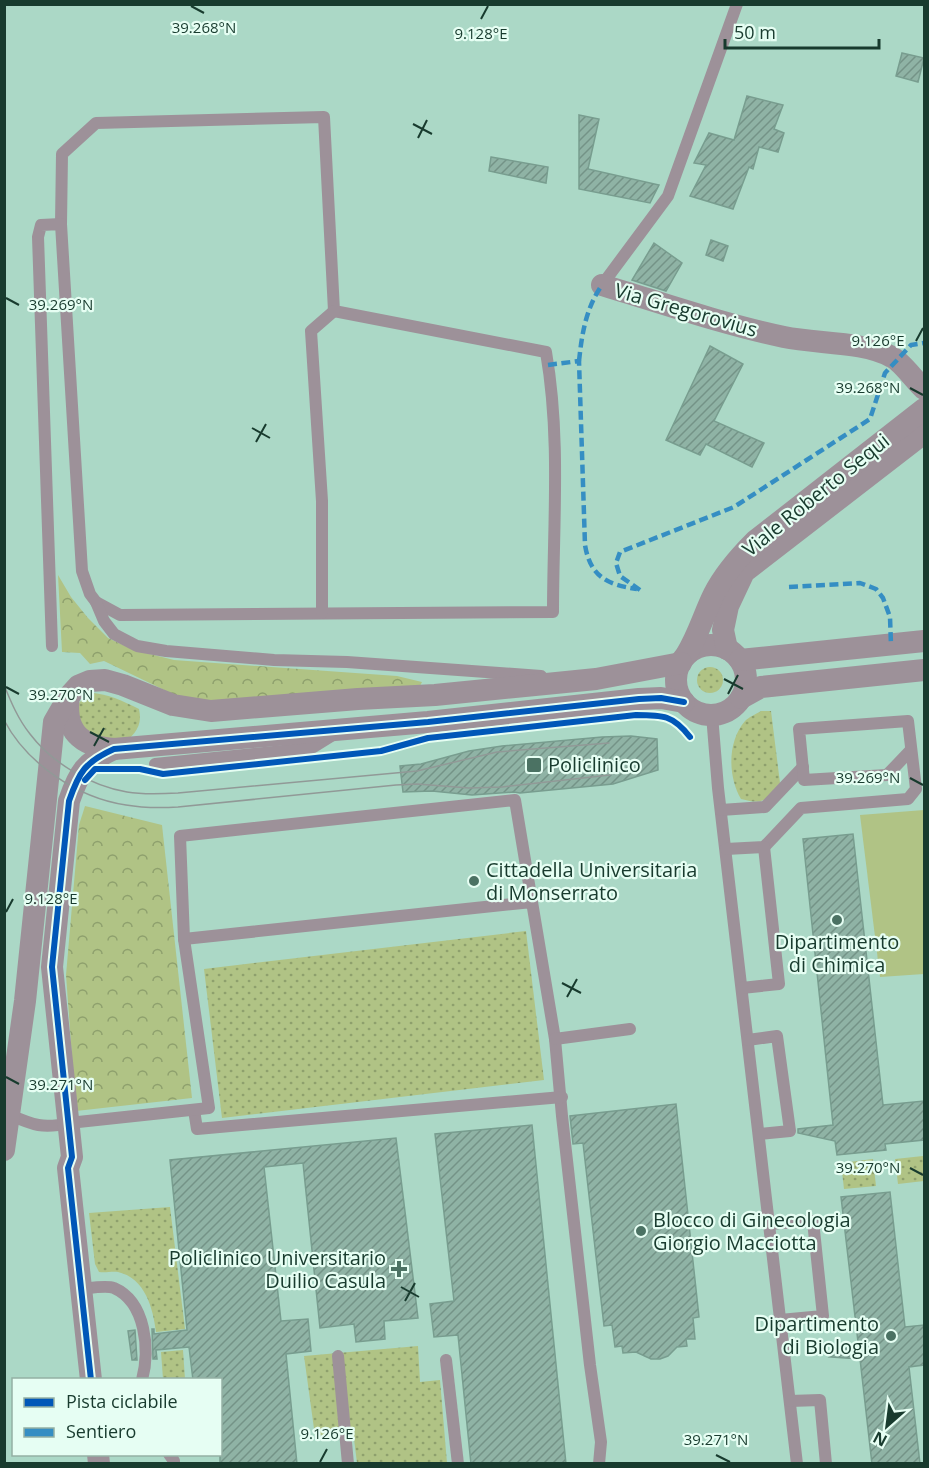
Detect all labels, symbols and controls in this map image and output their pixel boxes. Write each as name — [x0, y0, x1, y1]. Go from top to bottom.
scale bar — [725, 12, 880, 50]
text: 39.268°N — [172, 17, 236, 37]
text: 50 m — [734, 20, 776, 44]
text: 9.128°E — [454, 23, 508, 43]
street label: Via Gregorovius — [612, 276, 761, 343]
text: 39.269°N — [29, 294, 93, 314]
text: 9.126°E — [851, 330, 905, 350]
text: 39.268°N — [836, 377, 900, 397]
street label: Viale Roberto Sequi — [737, 427, 895, 562]
text: 39.270°N — [29, 684, 93, 704]
place label: Policlinico — [548, 751, 641, 778]
marker: Policlinico — [525, 756, 543, 774]
text: 39.269°N — [836, 767, 900, 787]
place label: Cittadella Universitaria di Monserrato — [486, 856, 697, 906]
marker: Cittadella Universitaria di Monserrato — [467, 874, 481, 888]
text: 9.128°E — [24, 888, 78, 908]
marker: Dipartimento di Chimica — [830, 913, 844, 927]
place label: Dipartimento di Chimica — [775, 928, 899, 978]
text: 39.271°N — [29, 1074, 93, 1094]
text: 39.270°N — [836, 1157, 900, 1177]
place label: Blocco di Ginecologia Giorgio Macciotta — [653, 1206, 851, 1256]
marker: Blocco di Ginecologia Giorgio Macciotta — [634, 1224, 648, 1238]
place label: Policlinico Universitario Duilio Casula — [169, 1244, 386, 1294]
marker: Policlinico Universitario Duilio Casula — [390, 1260, 408, 1278]
place label: Dipartimento di Biologia — [755, 1310, 879, 1360]
marker: Dipartimento di Biologia — [884, 1329, 898, 1343]
legend — [12, 1378, 222, 1456]
text: Pista ciclabile — [66, 1389, 178, 1413]
north arrow — [857, 1396, 917, 1456]
text: Sentiero — [66, 1419, 136, 1443]
text: 9.126°E — [300, 1423, 354, 1443]
text: N — [869, 1426, 891, 1452]
text: 39.271°N — [684, 1429, 748, 1449]

